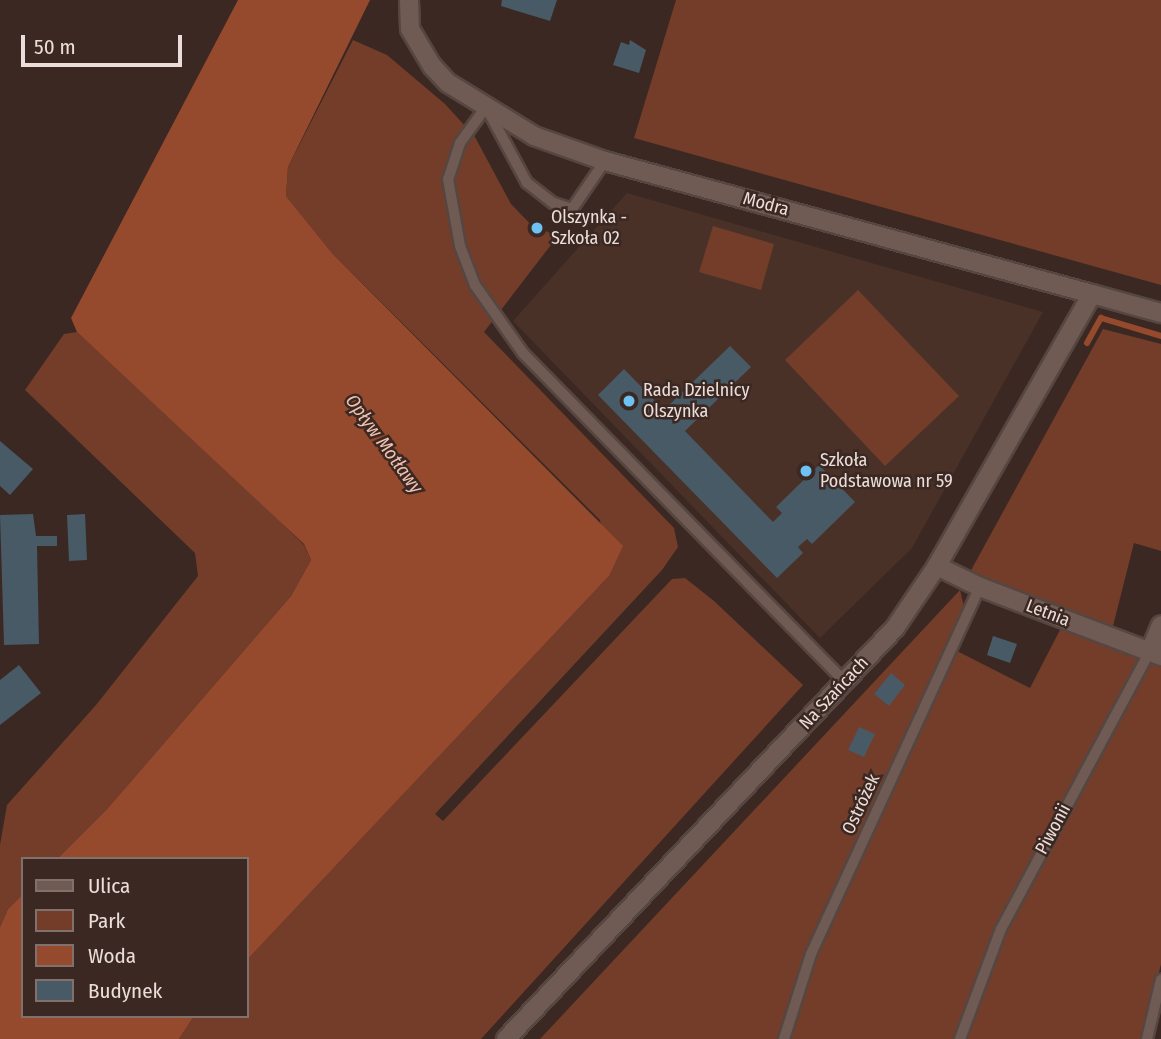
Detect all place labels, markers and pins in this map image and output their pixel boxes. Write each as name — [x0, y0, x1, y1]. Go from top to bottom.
place label: Olszynka - Szkoła 02 — [551, 207, 627, 249]
marker: Olszynka - Szkoła 02 — [529, 220, 545, 236]
place label: Rada Dzielnicy Olszynka — [643, 380, 749, 422]
marker: Rada Dzielnicy Olszynka — [621, 393, 637, 409]
place label: Szkoła Podstawowa nr 59 — [820, 450, 953, 492]
marker: Szkoła Podstawowa nr 59 — [798, 463, 814, 479]

